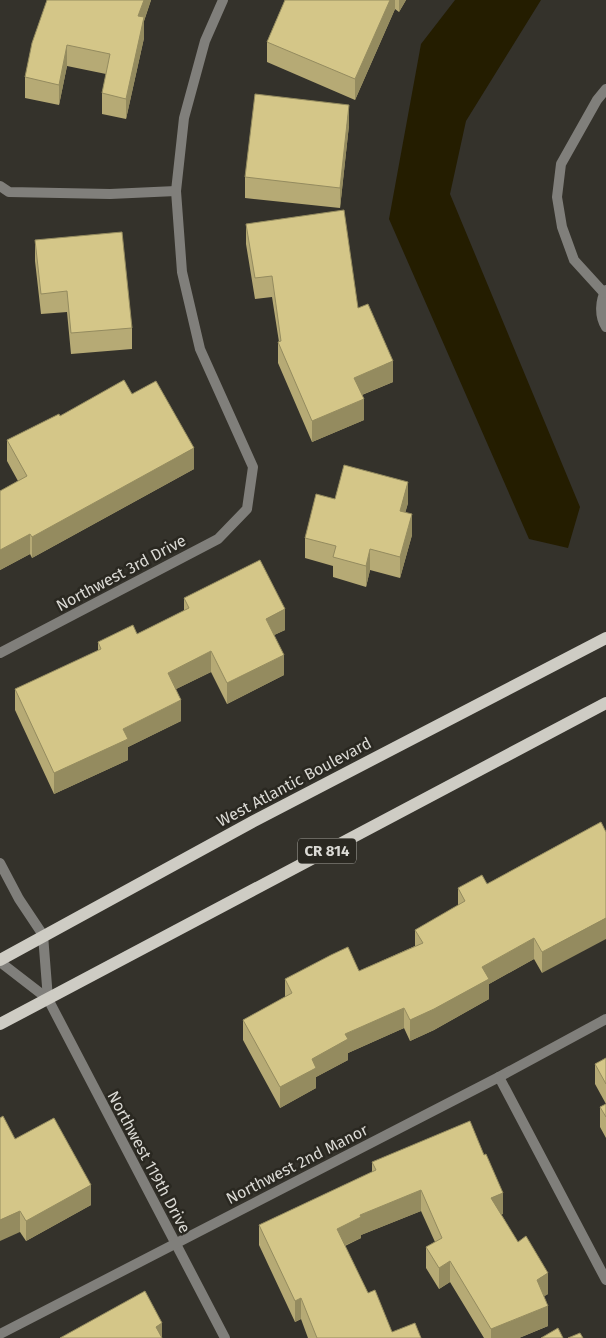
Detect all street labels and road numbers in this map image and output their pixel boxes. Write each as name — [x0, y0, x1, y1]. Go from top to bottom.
street label: Northwest 3rd Drive — [53, 531, 189, 615]
street label: West Atlantic Boulevard — [214, 733, 374, 831]
road number: CR 814 — [298, 838, 356, 864]
street label: Northwest 119th Drive — [103, 1088, 195, 1236]
street label: Northwest 2nd Manor — [223, 1120, 372, 1208]

